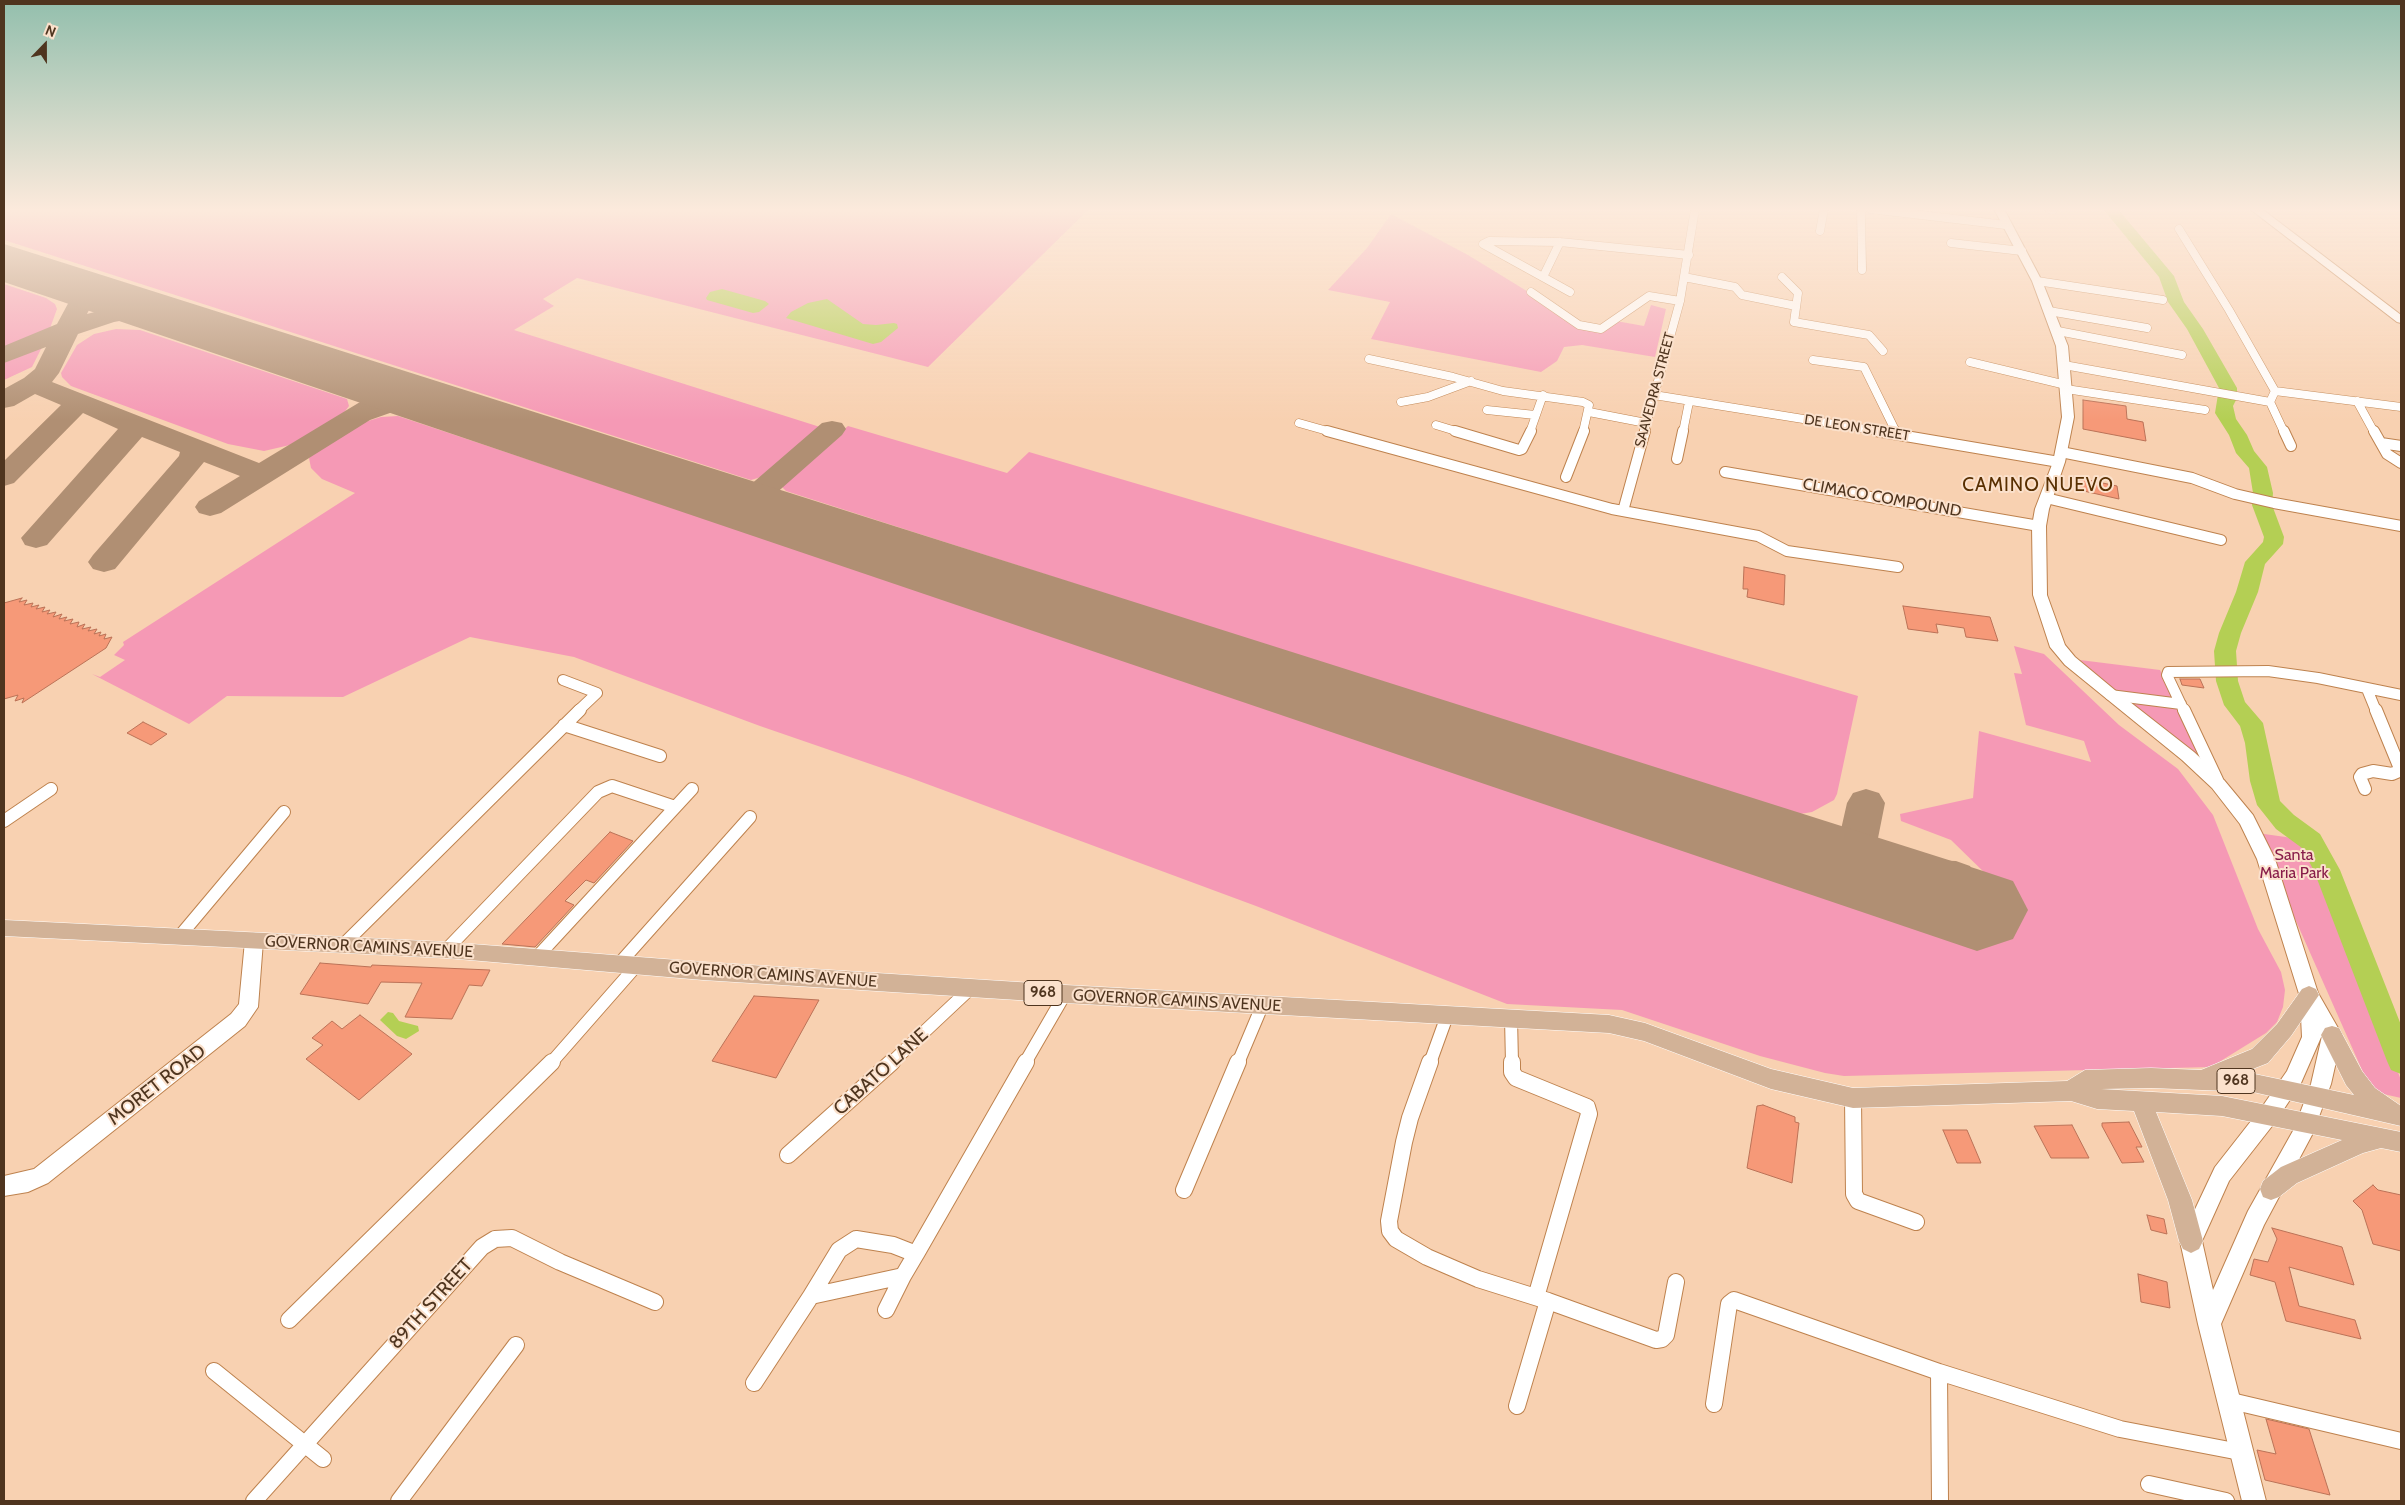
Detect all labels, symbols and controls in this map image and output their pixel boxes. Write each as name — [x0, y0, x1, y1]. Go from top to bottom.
north arrow — [20, 20, 70, 70]
text: N — [43, 21, 59, 41]
street label: SAAVEDRA STREET — [1632, 331, 1678, 449]
street label: DE LEON STREET — [1803, 411, 1911, 445]
district label: CAMINO NUEVO — [1961, 474, 2115, 496]
street label: CLIMACO COMPOUND — [1801, 475, 1963, 521]
park label: Santa Maria Park — [2259, 845, 2329, 883]
street label: GOVERNOR CAMINS AVENUE — [264, 932, 474, 962]
street label: GOVERNOR CAMINS AVENUE — [668, 958, 878, 992]
road number: 968 — [1024, 980, 1062, 1006]
street label: GOVERNOR CAMINS AVENUE — [1072, 986, 1282, 1016]
street label: CABATO LANE — [829, 1024, 933, 1120]
street label: MORET ROAD — [104, 1040, 210, 1130]
road number: 968 — [2217, 1068, 2255, 1094]
street label: 89TH STREET — [384, 1254, 478, 1354]

